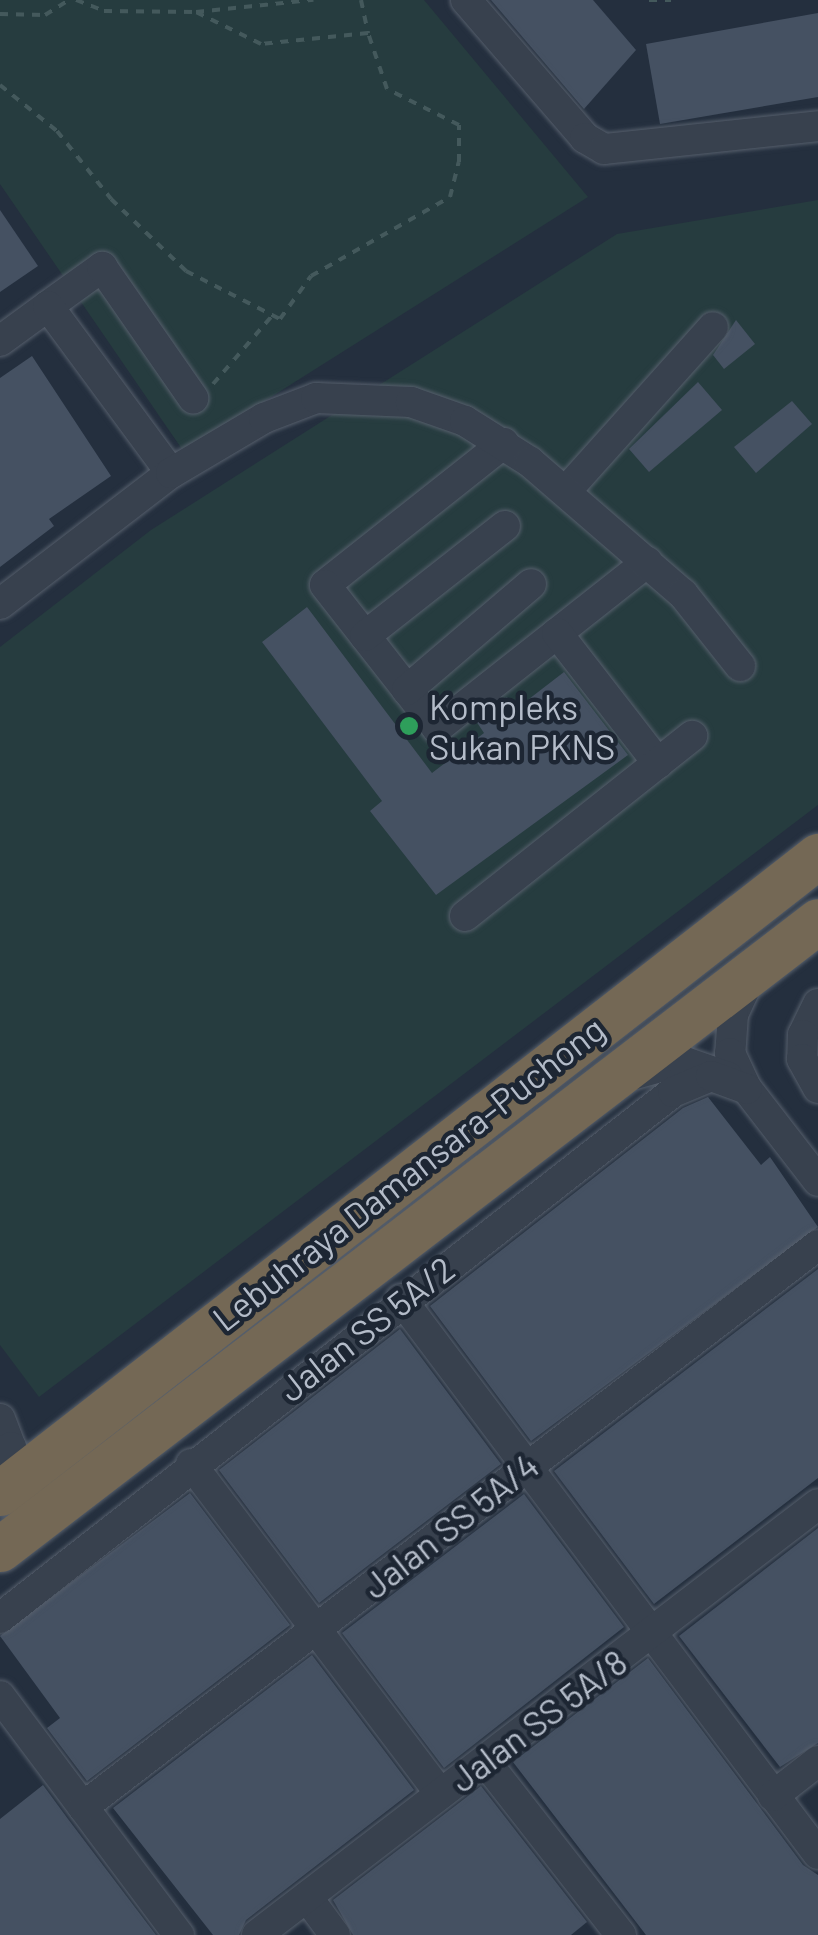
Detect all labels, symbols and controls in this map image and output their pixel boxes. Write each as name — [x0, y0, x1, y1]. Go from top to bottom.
place label: Kompleks Sukan PKNS — [429, 685, 615, 767]
marker: Kompleks Sukan PKNS — [398, 715, 420, 737]
street label: Lebuhraya Damansara–Puchong — [204, 1007, 612, 1339]
street label: Jalan SS 5A/2 — [270, 1247, 462, 1409]
street label: Jalan SS 5A/4 — [354, 1443, 546, 1607]
street label: Jalan SS 5A/8 — [442, 1640, 634, 1800]

